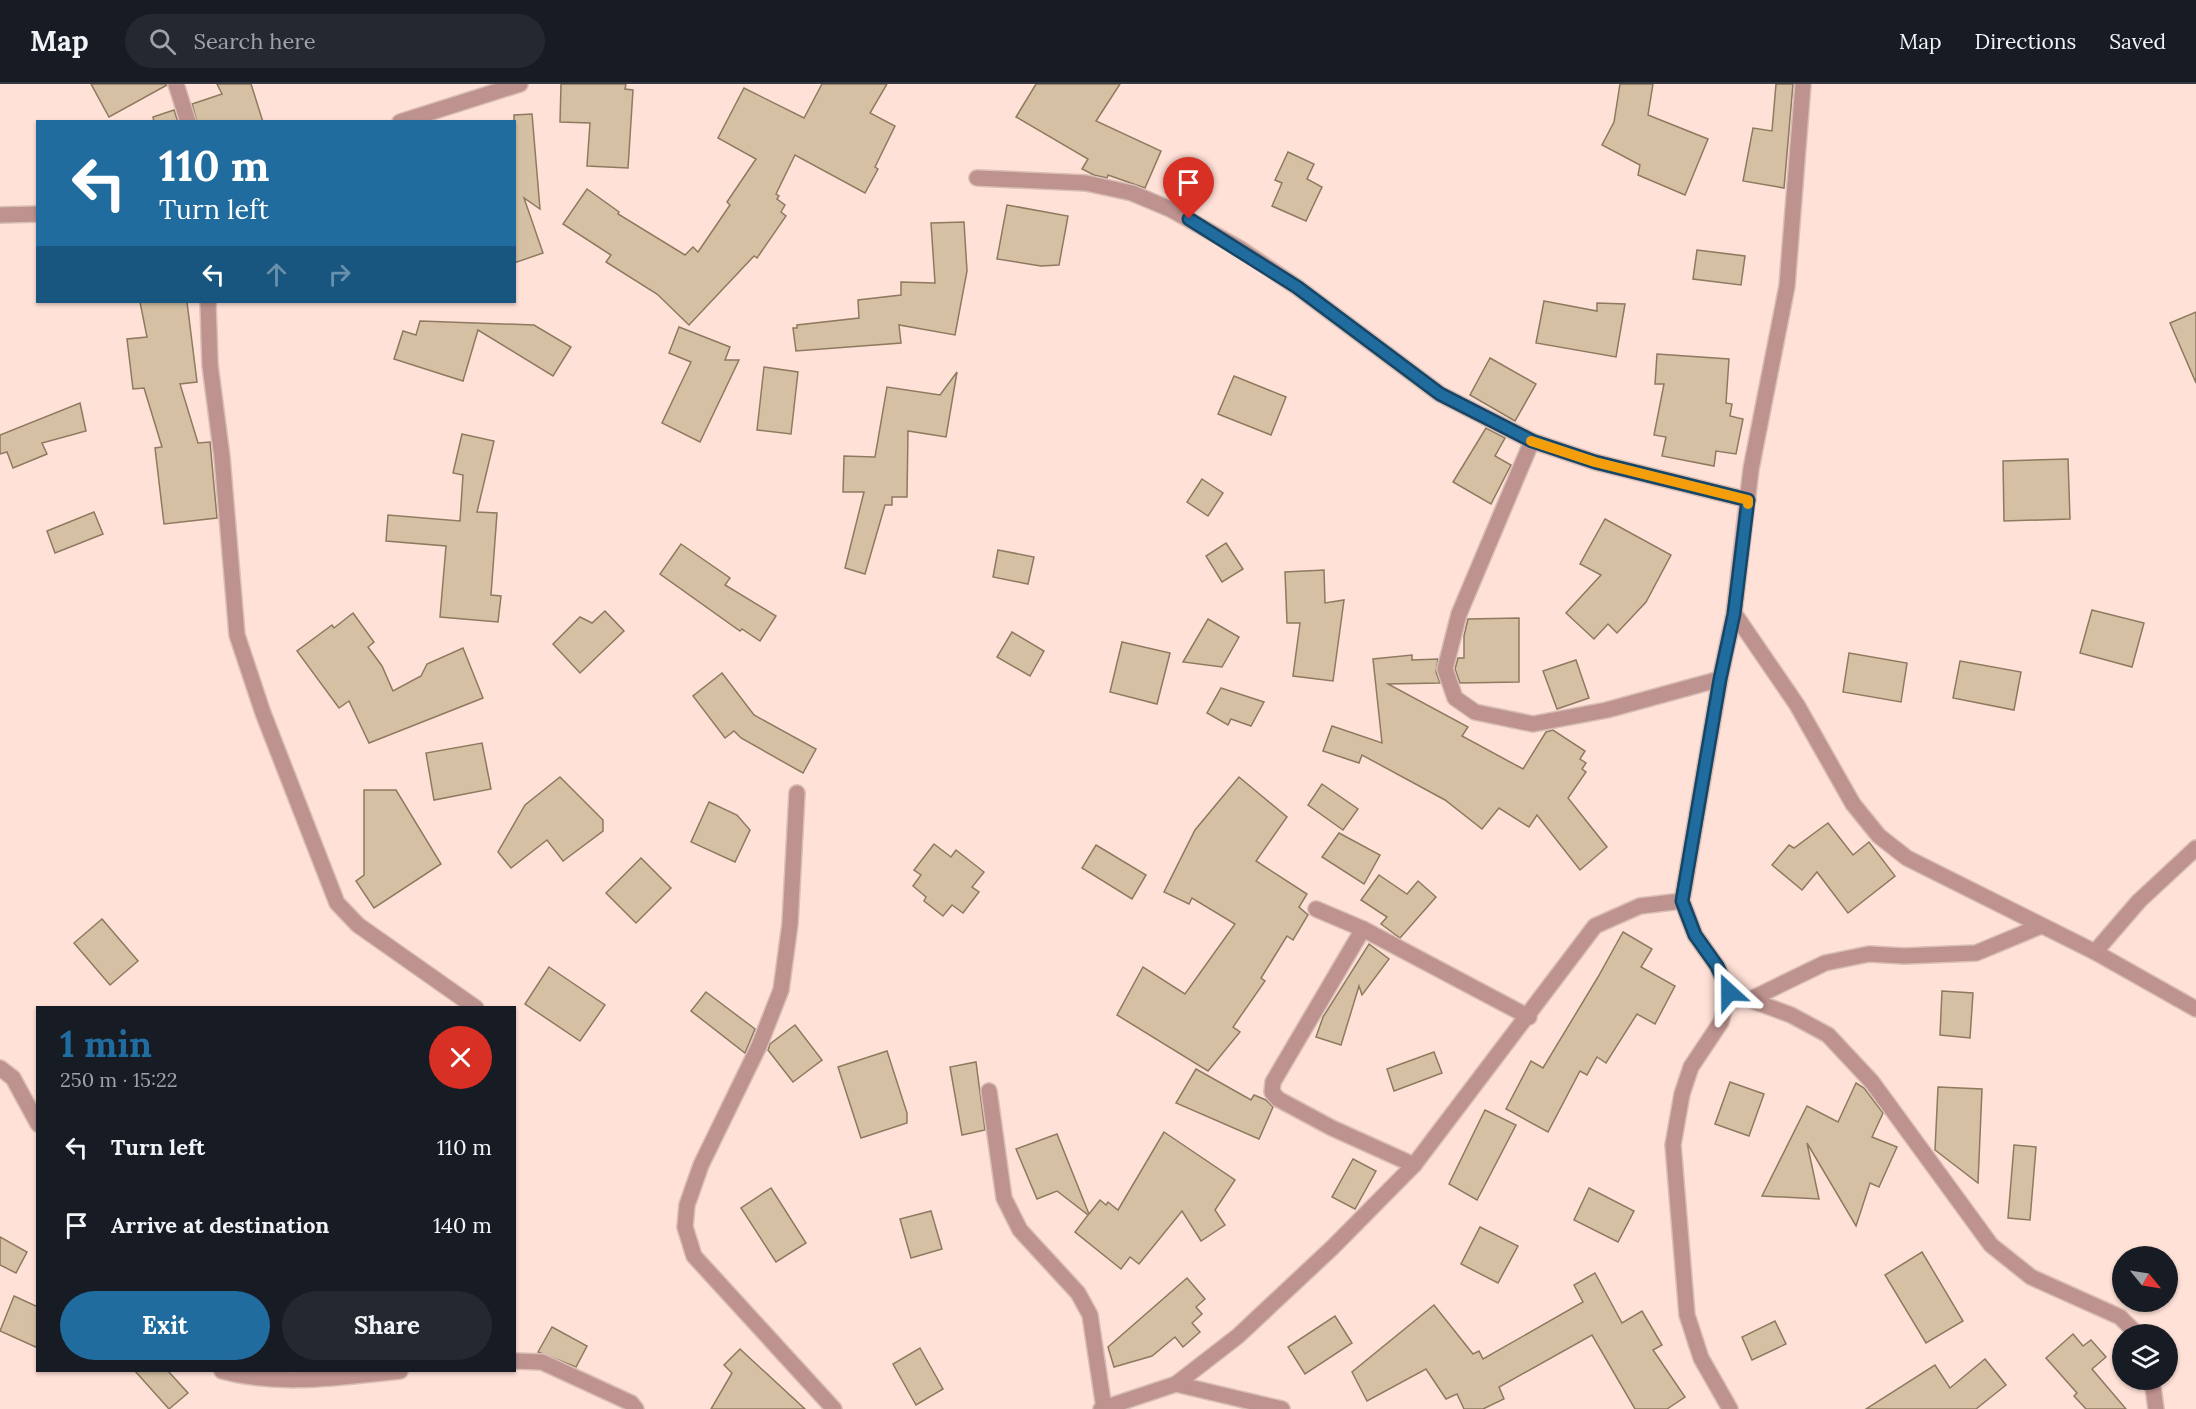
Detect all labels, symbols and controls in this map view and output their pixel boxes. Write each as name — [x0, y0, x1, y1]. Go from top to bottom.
search box — [125, 14, 545, 68]
text: Map — [30, 23, 89, 59]
icon: search — [146, 25, 179, 58]
text: Search here — [194, 27, 316, 55]
text: Map — [1899, 28, 1942, 55]
text: Directions — [1975, 28, 2076, 55]
text: Saved — [2109, 28, 2166, 55]
text: 110 m — [159, 139, 270, 193]
icon: left — [60, 144, 138, 222]
pin — [1163, 157, 1214, 219]
icon: arrive — [1172, 166, 1205, 199]
text: Turn left — [159, 192, 269, 226]
icon: left — [197, 258, 230, 291]
icon: ahead — [260, 258, 293, 291]
icon: right — [323, 258, 356, 291]
position arrow — [1697, 960, 1761, 1024]
text: 1 min — [60, 1021, 152, 1067]
button: close — [429, 1026, 492, 1089]
text: 250 m · 15:22 — [60, 1067, 177, 1092]
icon: left — [60, 1131, 93, 1164]
text: Turn left — [111, 1133, 205, 1161]
text: 110 m — [437, 1133, 492, 1161]
icon: arrive — [60, 1209, 93, 1242]
text: Arrive at destination — [111, 1211, 329, 1239]
text: 140 m — [433, 1211, 492, 1239]
north arrow — [2112, 1246, 2178, 1312]
map controls — [2112, 1246, 2178, 1390]
button: Exit — [60, 1291, 270, 1360]
button: Share — [282, 1291, 492, 1360]
button: layers — [2112, 1324, 2178, 1390]

